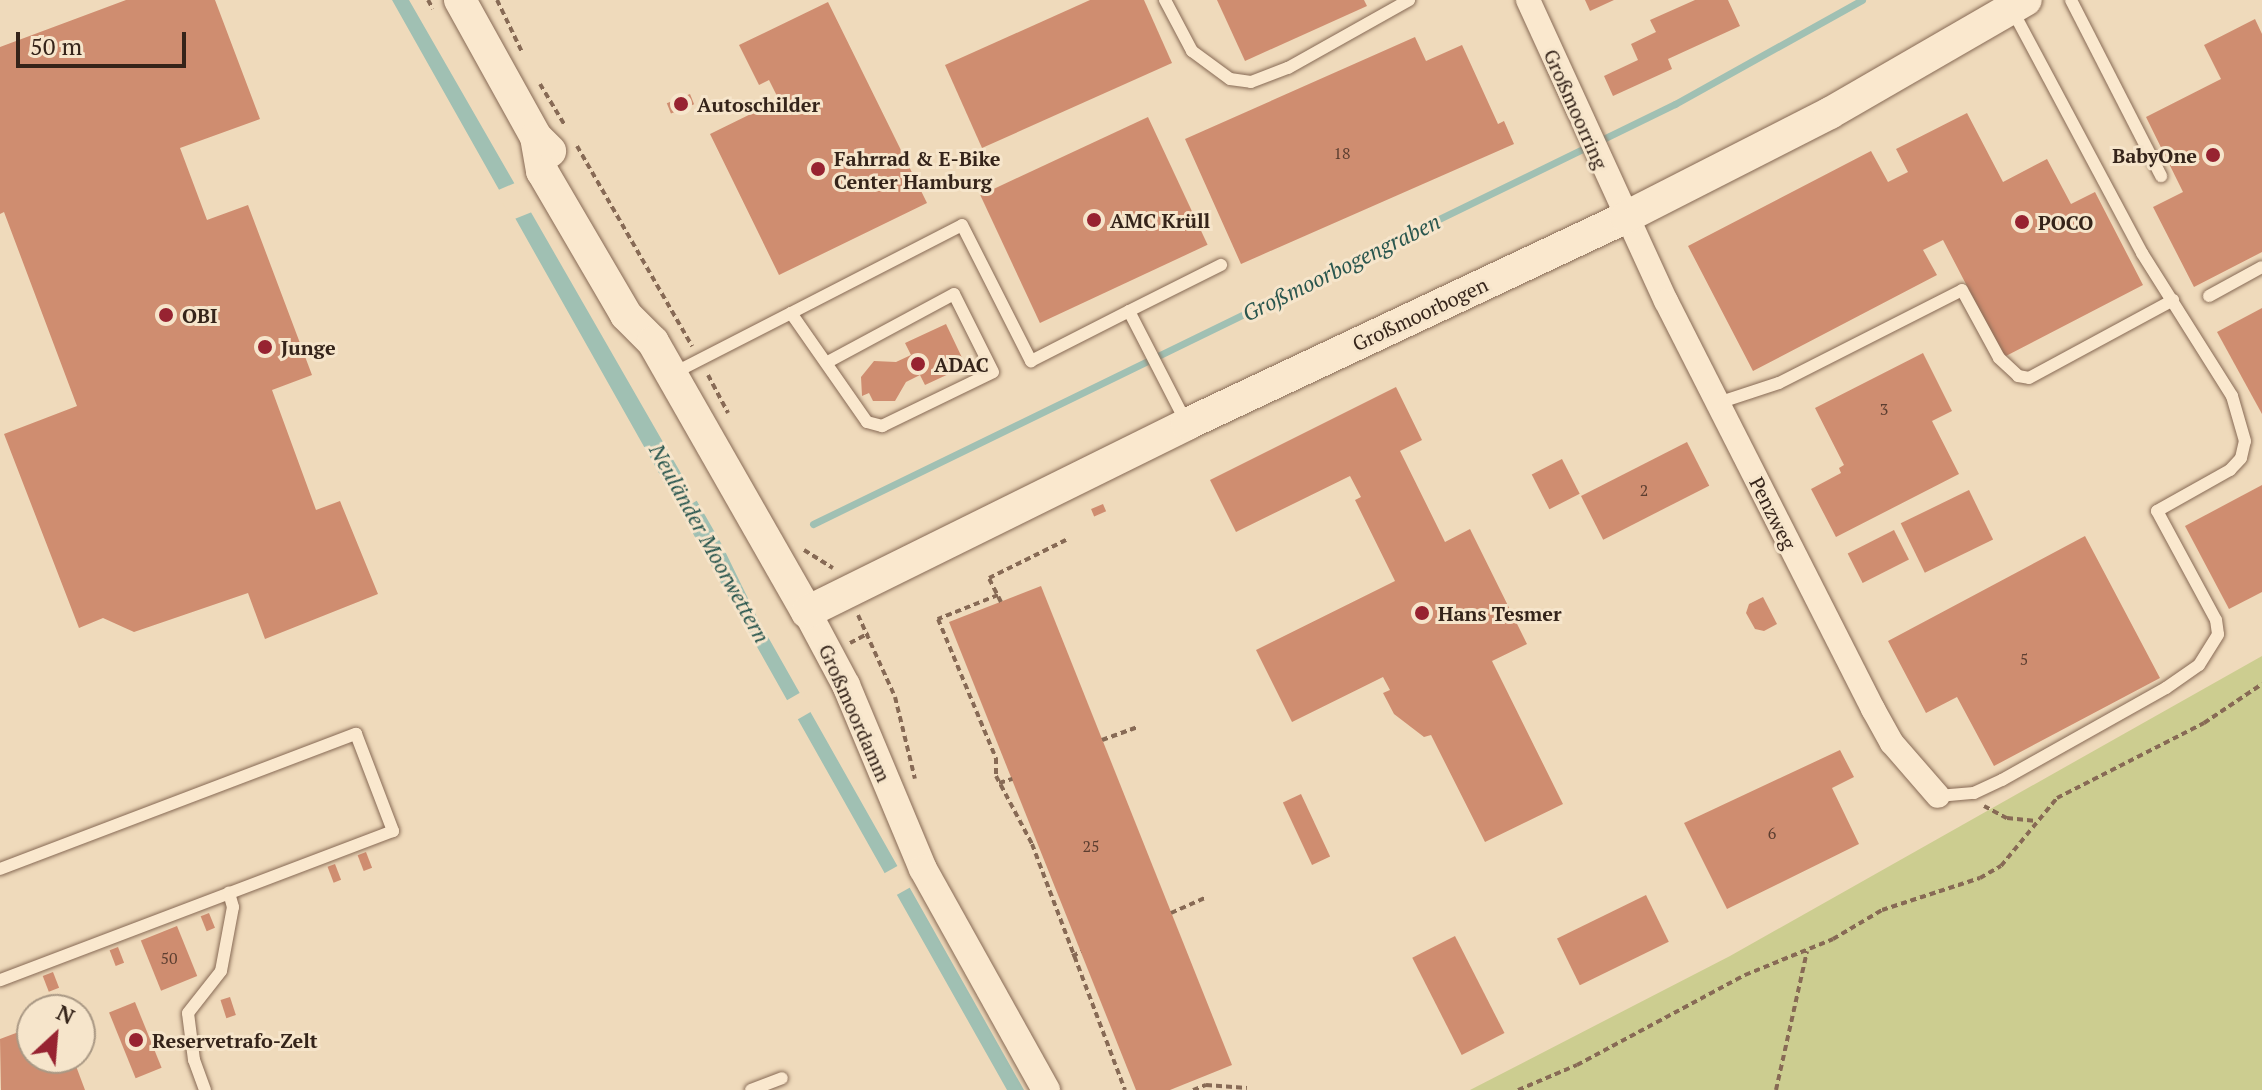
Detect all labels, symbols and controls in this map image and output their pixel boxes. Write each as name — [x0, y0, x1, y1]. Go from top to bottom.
scale bar — [20, 16, 190, 66]
text: 50 m — [30, 30, 82, 62]
street label: Großmoorring — [1539, 45, 1613, 173]
place label: Autoschilder — [697, 92, 820, 116]
marker: Autoschilder — [672, 95, 690, 113]
house number: 18 — [1333, 143, 1351, 163]
place label: BabyOne — [2112, 143, 2197, 167]
place label: Fahrrad & E-Bike Center Hamburg — [834, 146, 1001, 193]
marker: BabyOne — [2204, 146, 2222, 164]
marker: Fahrrad & E-Bike Center Hamburg — [809, 160, 827, 178]
place label: AMC Krüll — [1110, 208, 1210, 232]
water label: Großmoorbogengraben — [1238, 208, 1444, 326]
place label: POCO — [2038, 210, 2093, 234]
marker: AMC Krüll — [1085, 211, 1103, 229]
marker: POCO — [2013, 213, 2031, 231]
street label: Großmoorbogen — [1348, 272, 1492, 356]
place label: OBI — [182, 303, 217, 327]
marker: OBI — [157, 306, 175, 324]
place label: Junge — [281, 335, 336, 359]
marker: Junge — [256, 338, 274, 356]
place label: ADAC — [934, 352, 989, 376]
marker: ADAC — [909, 355, 927, 373]
house number: 3 — [1880, 399, 1888, 419]
water label: Neuländer Moorwettern — [644, 439, 776, 647]
street label: Penzweg — [1745, 473, 1801, 553]
house number: 2 — [1640, 480, 1648, 500]
place label: Hans Tesmer — [1438, 601, 1562, 625]
marker: Hans Tesmer — [1413, 604, 1431, 622]
street label: Großmoordamm — [814, 640, 896, 786]
house number: 5 — [2020, 649, 2028, 669]
house number: 6 — [1768, 823, 1776, 843]
house number: 25 — [1082, 836, 1100, 856]
house number: 50 — [160, 948, 178, 968]
north arrow — [16, 994, 96, 1074]
text: N — [52, 997, 80, 1030]
place label: Reservetrafo-Zelt — [152, 1028, 318, 1052]
marker: Reservetrafo-Zelt — [127, 1031, 145, 1049]

